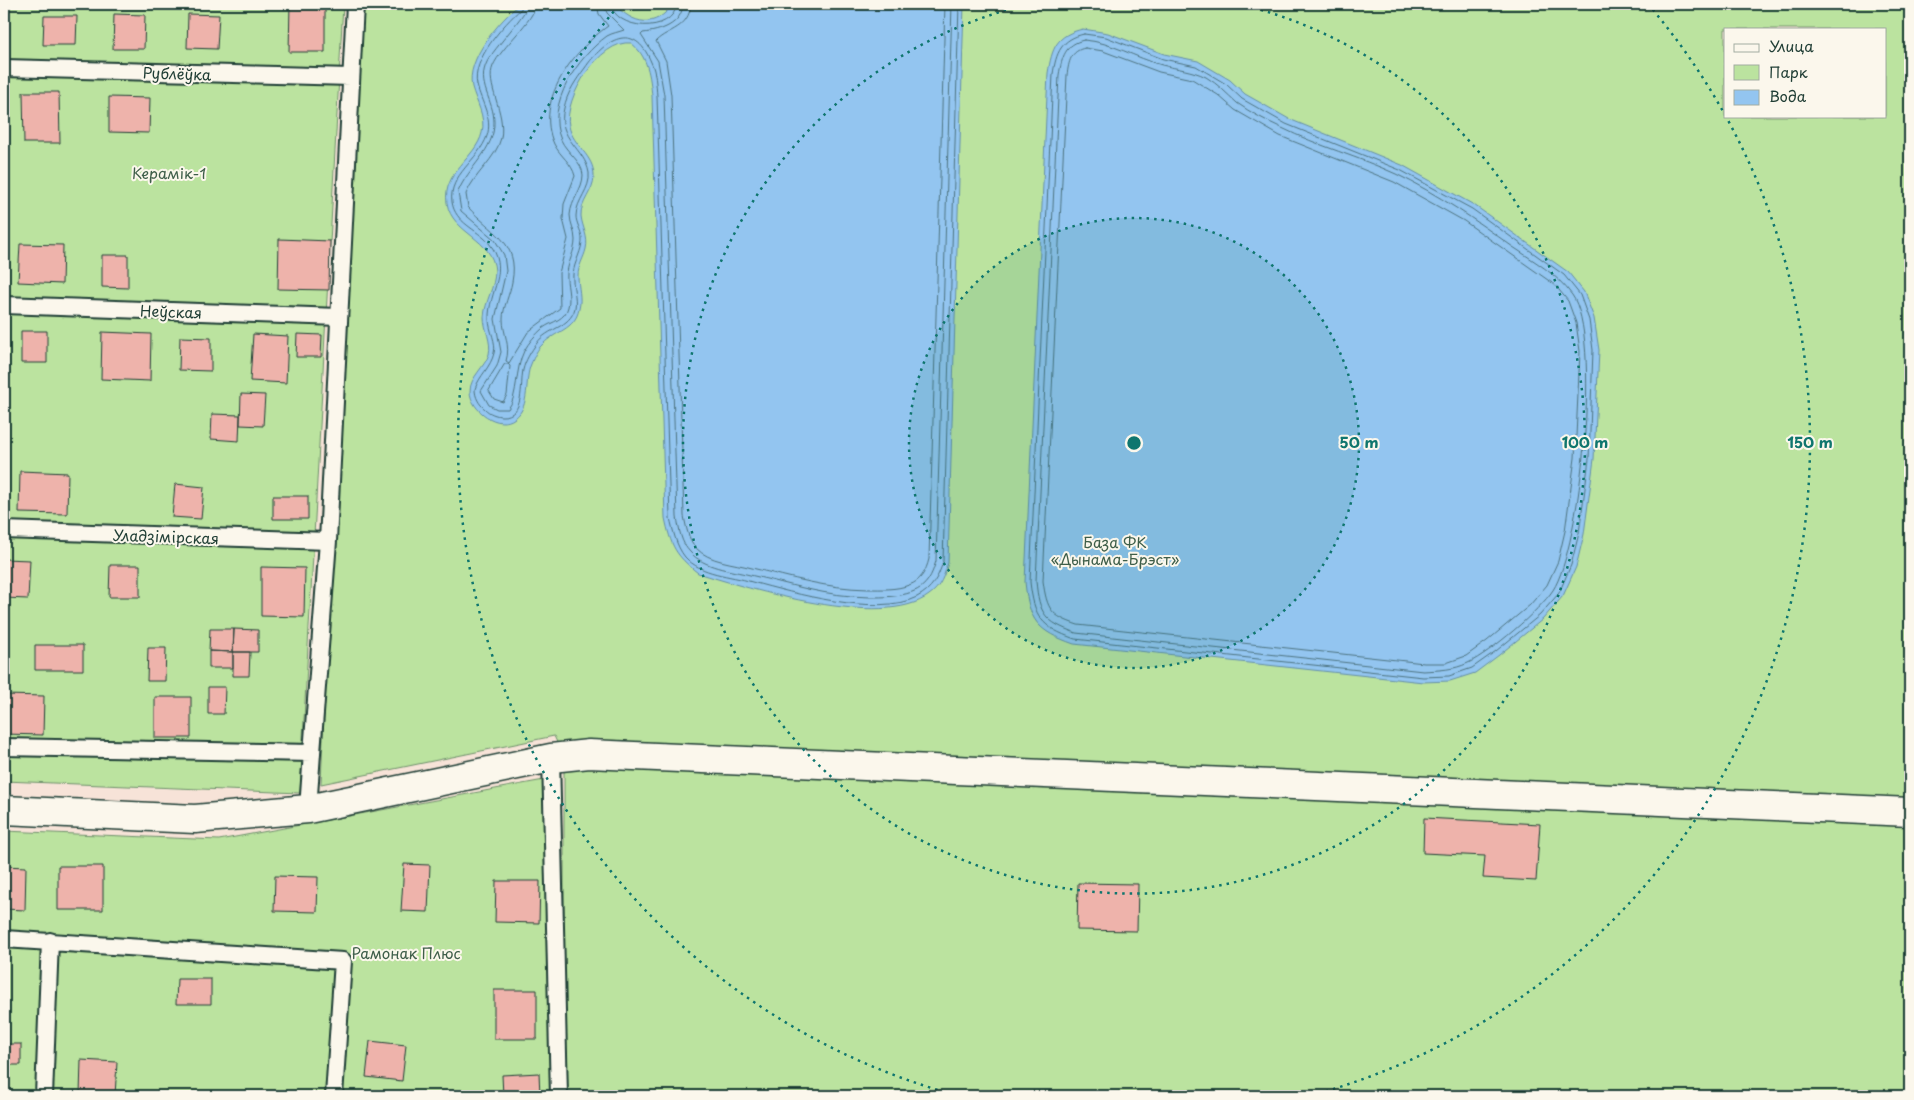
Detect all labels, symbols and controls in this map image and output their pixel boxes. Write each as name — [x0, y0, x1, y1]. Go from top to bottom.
legend — [1724, 28, 1886, 118]
text: Улица — [1769, 34, 1814, 57]
street label: Рублёўка — [142, 60, 212, 86]
text: Парк — [1769, 60, 1808, 83]
text: Вода — [1769, 84, 1807, 107]
park label: Керамік-1 — [132, 161, 206, 184]
street label: Неўская — [140, 298, 202, 324]
text: 50 m — [1340, 430, 1378, 453]
text: 100 m — [1562, 430, 1608, 453]
text: 150 m — [1787, 430, 1833, 453]
centre of rings — [1125, 434, 1143, 452]
street label: Уладзімірская — [113, 523, 219, 549]
park label: База ФК «Дынама-Брэст» — [1051, 530, 1180, 570]
park label: Рамонак Плюс — [351, 941, 461, 964]

